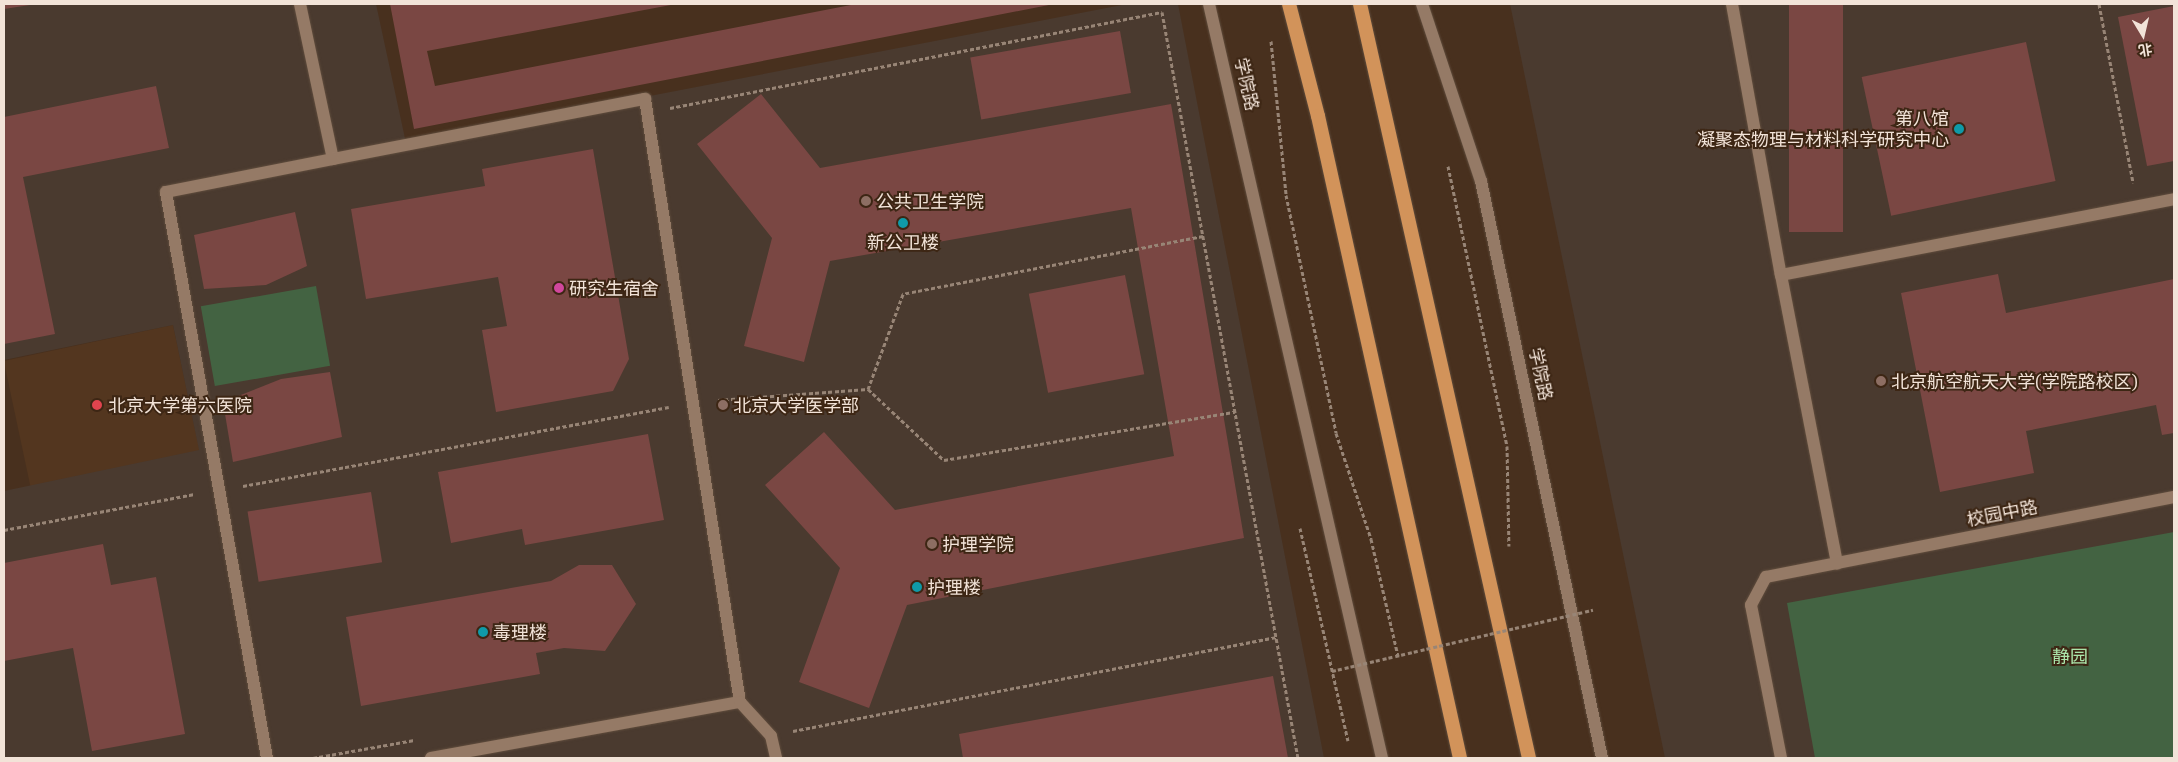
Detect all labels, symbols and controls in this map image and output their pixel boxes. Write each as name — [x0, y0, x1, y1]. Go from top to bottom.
north arrow — [2118, 10, 2168, 60]
text: 北 — [2137, 41, 2154, 60]
street label: 学院路 — [1230, 55, 1264, 113]
place label: 第八馆 凝聚态物理与材料科学研究中心 — [1697, 108, 1949, 150]
marker: 第八馆 凝聚态物理与材料科学研究中心 — [1953, 123, 1965, 135]
place label: 公共卫生学院 — [876, 190, 984, 212]
marker: 公共卫生学院 — [860, 195, 872, 207]
marker: 新公卫楼 — [897, 217, 909, 229]
place label: 新公卫楼 — [867, 231, 939, 253]
place label: 研究生宿舍 — [569, 277, 659, 299]
marker: 研究生宿舍 — [553, 282, 565, 294]
street label: 学院路 — [1525, 345, 1557, 403]
place label: 北京航空航天大学(学院路校区) — [1891, 370, 2138, 392]
marker: 北京航空航天大学(学院路校区) — [1875, 375, 1887, 387]
place label: 北京大学第六医院 — [108, 394, 252, 416]
place label: 北京大学医学部 — [733, 394, 859, 416]
marker: 北京大学第六医院 — [90, 398, 104, 412]
marker: 北京大学医学部 — [717, 399, 729, 411]
street label: 校园中路 — [1965, 496, 2039, 530]
place label: 护理学院 — [942, 533, 1014, 555]
marker: 护理学院 — [926, 538, 938, 550]
place label: 护理楼 — [927, 576, 981, 598]
marker: 护理楼 — [911, 581, 923, 593]
place label: 毒理楼 — [493, 621, 547, 643]
marker: 毒理楼 — [477, 626, 489, 638]
park label: 静园 — [2052, 645, 2088, 667]

